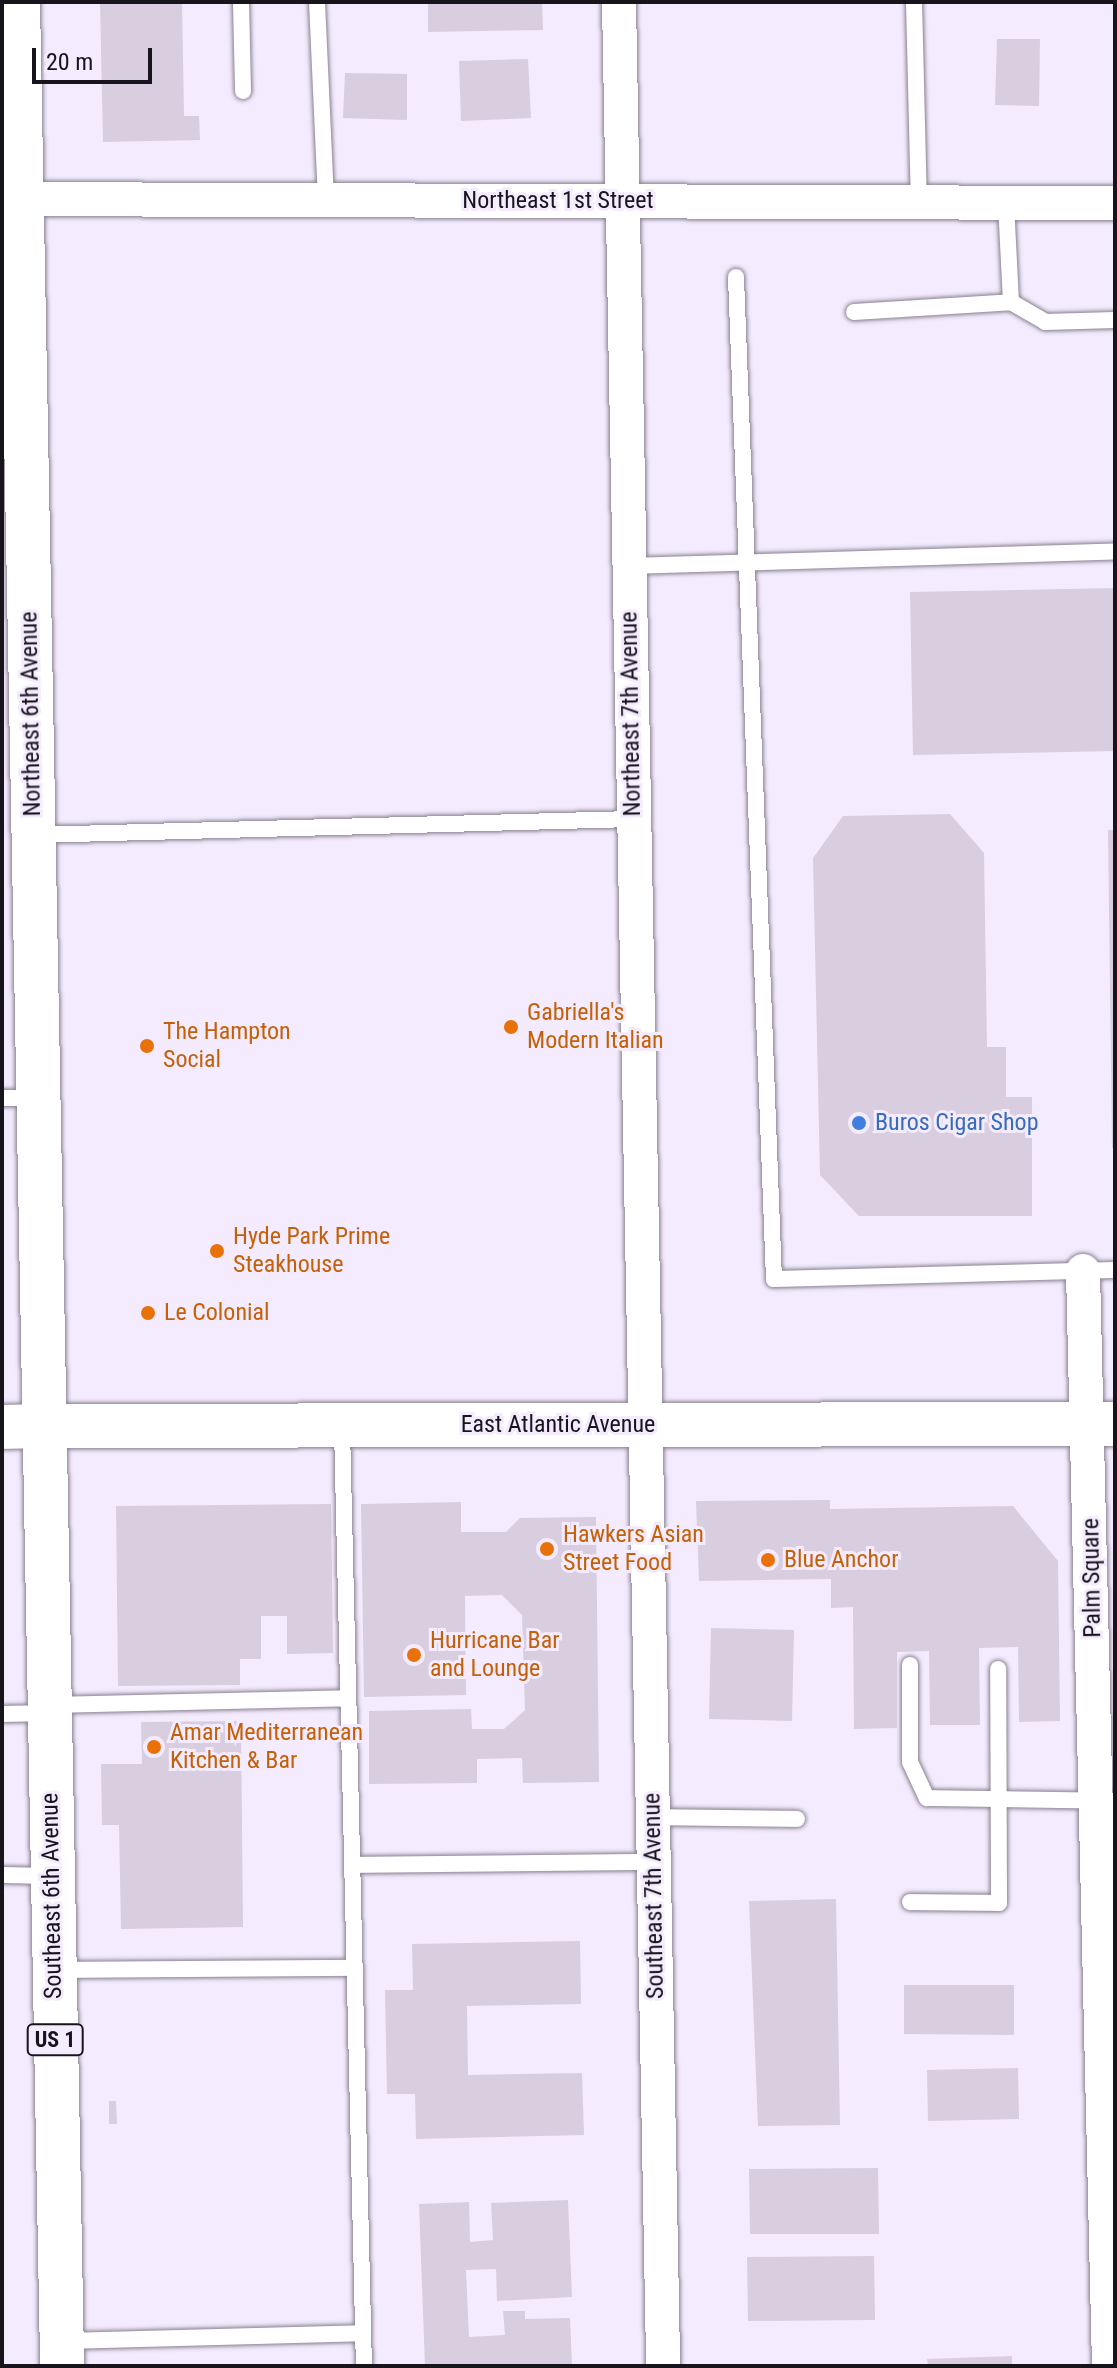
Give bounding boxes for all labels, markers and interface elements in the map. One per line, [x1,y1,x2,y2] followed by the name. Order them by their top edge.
[36,32,156,82] scale bar
[46,48,93,76] text: 20 m
[462,187,654,215] street label: Northeast 1st Street
[15,611,47,817] street label: Northeast 6th Avenue
[615,611,647,817] street label: Northeast 7th Avenue
[527,999,664,1055] place label: Gabriella's Modern Italian
[163,1018,291,1074] place label: The Hampton Social
[502,1018,520,1036] marker: Gabriella's Modern Italian
[138,1037,156,1055] marker: The Hampton Social
[875,1109,1038,1137] place label: Buros Cigar Shop
[850,1114,868,1132] marker: Buros Cigar Shop
[233,1223,390,1279] place label: Hyde Park Prime Steakhouse
[208,1242,226,1260] marker: Hyde Park Prime Steakhouse
[164,1299,270,1327] place label: Le Colonial
[139,1304,157,1322] marker: Le Colonial
[461,1411,655,1439] street label: East Atlantic Avenue
[1077,1518,1107,1638] street label: Palm Square
[563,1521,704,1577] place label: Hawkers Asian Street Food
[538,1540,556,1558] marker: Hawkers Asian Street Food
[784,1546,898,1574] place label: Blue Anchor
[759,1551,777,1569] marker: Blue Anchor
[430,1627,559,1683] place label: Hurricane Bar and Lounge
[405,1646,423,1664] marker: Hurricane Bar and Lounge
[170,1719,363,1775] place label: Amar Mediterranean Kitchen & Bar
[145,1738,163,1756] marker: Amar Mediterranean Kitchen & Bar
[36,1793,68,1999] street label: Southeast 6th Avenue
[638,1793,670,1999] street label: Southeast 7th Avenue
[25,2022,85,2058] road number: US 1

